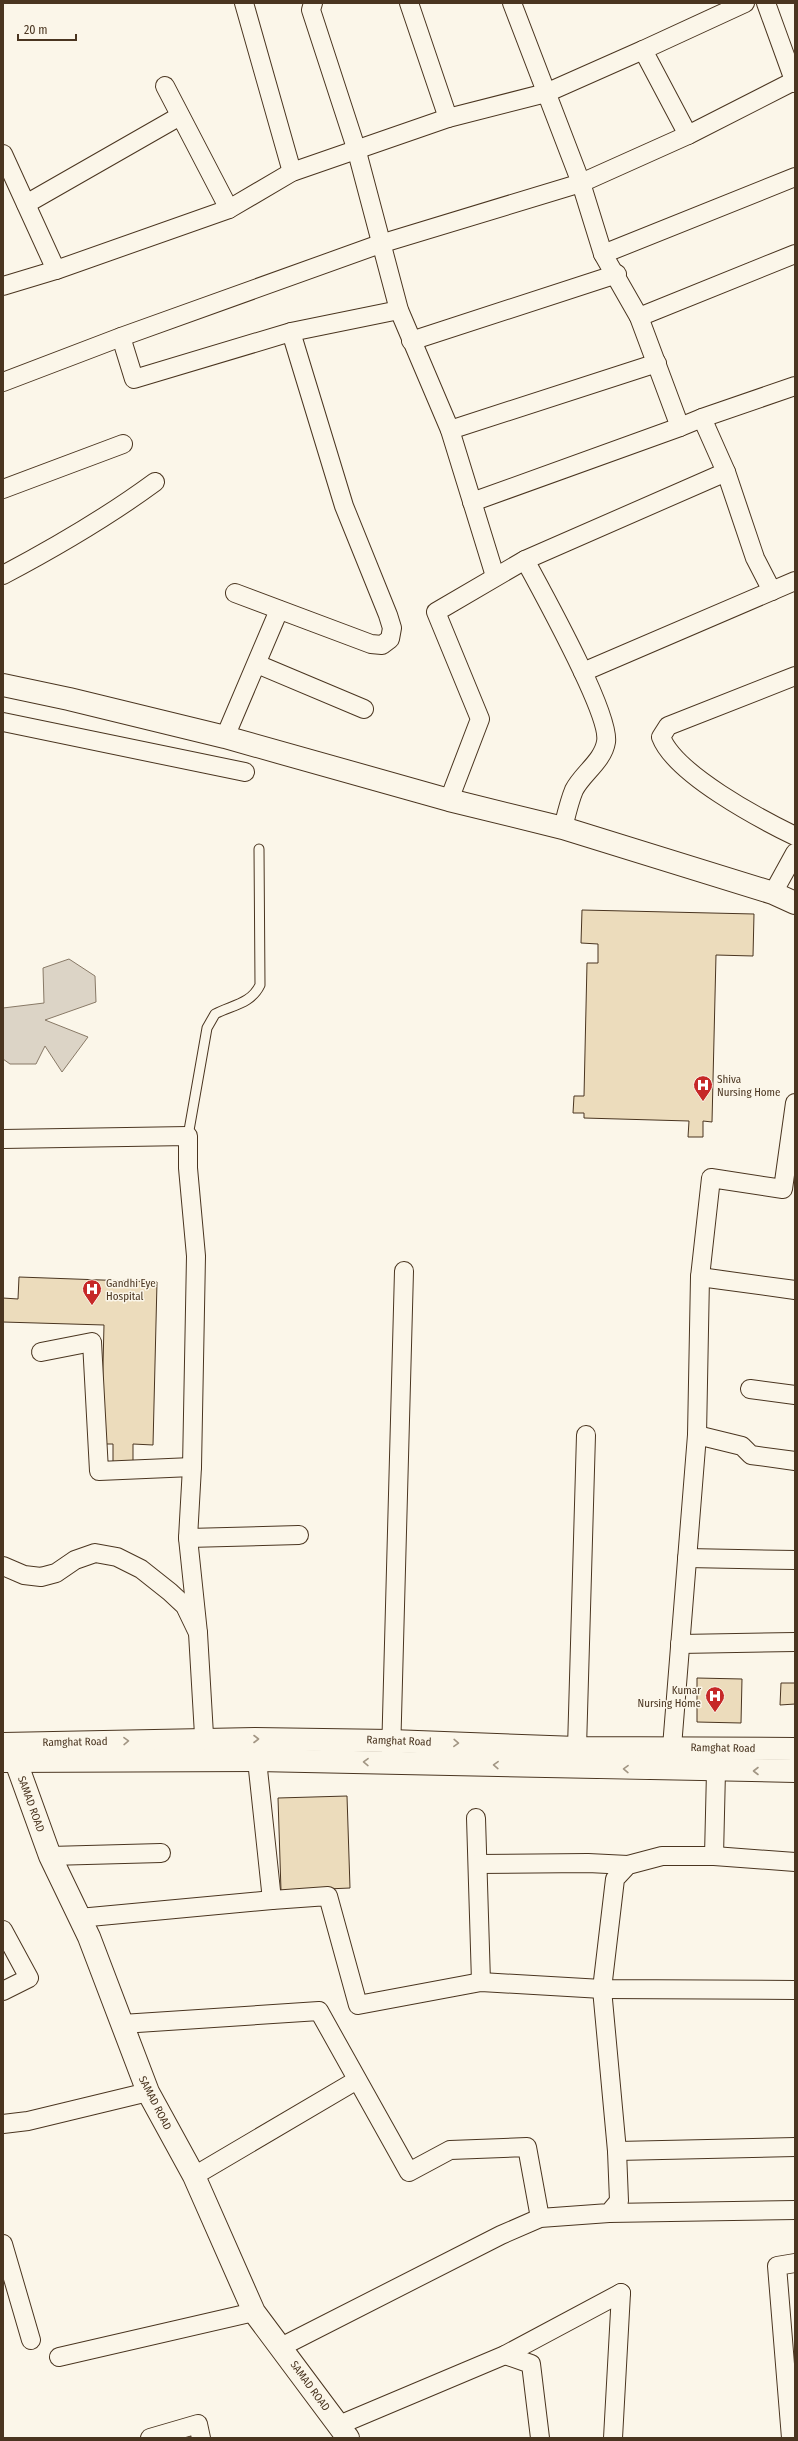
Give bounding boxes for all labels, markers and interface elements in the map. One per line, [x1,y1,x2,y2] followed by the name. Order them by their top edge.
[18,16,76,42] scale bar
[24,23,48,37] text: 20 m
[717,1073,780,1099] place label: Shiva Nursing Home
[692,1074,714,1102] hospital icon: Shiva Nursing Home
[106,1277,156,1303] place label: Gandhi Eye Hospital
[81,1278,103,1306] hospital icon: Gandhi Eye Hospital
[638,1684,701,1710] place label: Kumar Nursing Home
[704,1685,726,1713] hospital icon: Kumar Nursing Home
[366,1733,432,1749] street label: Ramghat Road
[42,1735,108,1749] street label: Ramghat Road
[253,1735,259,1743] one-way arrow
[123,1737,129,1746] one-way arrow
[453,1739,459,1748] one-way arrow
[690,1741,756,1755] street label: Ramghat Road
[363,1757,369,1766] one-way arrow
[493,1761,499,1770] one-way arrow
[623,1765,629,1773] one-way arrow
[753,1767,759,1775] one-way arrow
[15,1774,47,1834] street label: SAMAD ROAD
[136,2074,174,2132] street label: SAMAD ROAD
[288,2358,332,2414] street label: SAMAD ROAD

